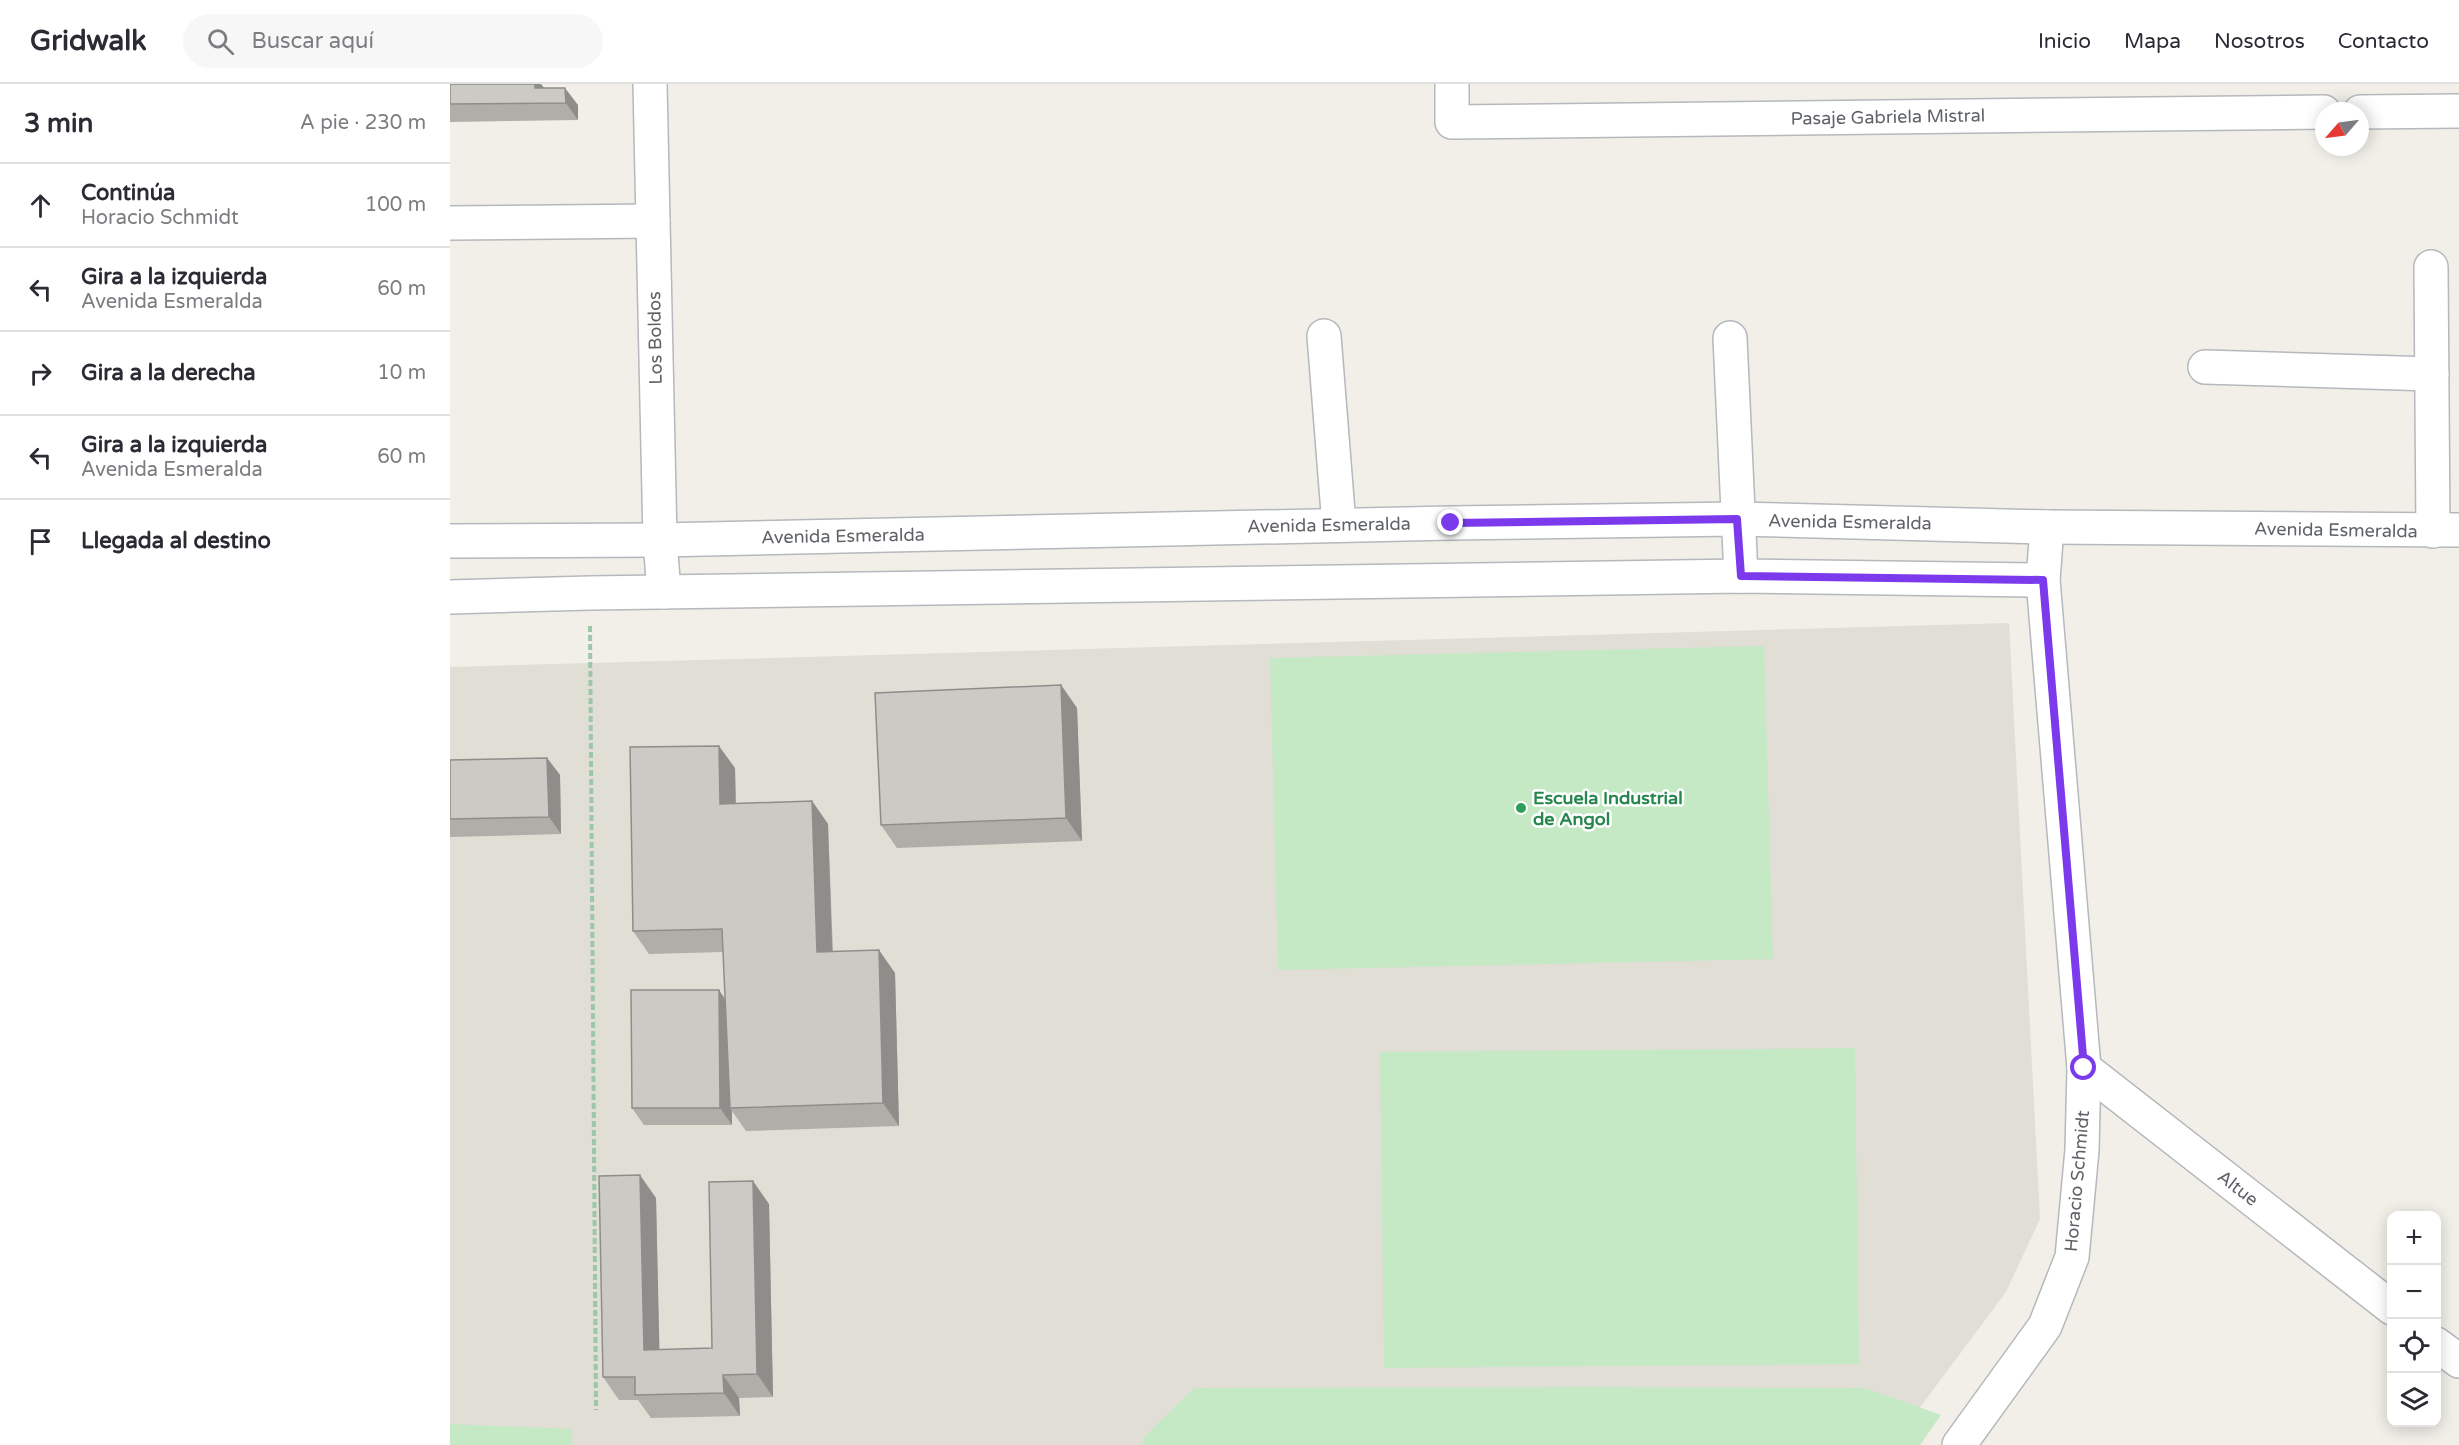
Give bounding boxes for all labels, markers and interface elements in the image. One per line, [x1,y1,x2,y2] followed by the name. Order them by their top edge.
[183,14,603,68] search box
[30,24,147,58] text: Gridwalk
[204,25,237,58] icon: search
[252,28,374,54] text: Buscar aquí
[2038,29,2091,54] text: Inicio
[2124,29,2181,54] text: Mapa
[2214,29,2305,54] text: Nosotros
[2338,29,2429,54] text: Contacto
[2315,102,2369,156] north arrow
[1791,104,1985,130] street label: Pasaje Gabriela Mistral
[24,108,93,139] text: 3 min
[300,111,426,135] text: A pie · 230 m
[81,180,175,206] text: Continúa
[24,189,57,222] icon: ahead
[365,193,426,217] text: 100 m
[81,206,239,230] text: Horacio Schmidt
[81,264,267,290] text: Gira a la izquierda
[24,273,57,306] icon: left
[377,277,426,301] text: 60 m
[81,290,263,314] text: Avenida Esmeralda
[643,291,667,385] street label: Los Boldos
[24,357,57,390] icon: right
[81,360,256,386] text: Gira a la derecha
[377,361,426,385] text: 10 m
[81,432,267,458] text: Gira a la izquierda
[24,441,57,474] icon: left
[377,445,426,469] text: 60 m
[81,458,263,482] text: Avenida Esmeralda
[1437,509,1463,535] route end
[1768,510,1932,534] street label: Avenida Esmeralda
[1247,513,1411,537] street label: Avenida Esmeralda
[2254,518,2418,542] street label: Avenida Esmeralda
[761,524,925,548] street label: Avenida Esmeralda
[24,525,57,558] icon: arrive
[81,528,271,554] text: Llegada al destino
[1533,787,1683,830] place label: Escuela Industrial de Angol
[1514,801,1528,815] marker: Escuela Industrial de Angol
[2070,1054,2096,1080] route start
[2060,1109,2094,1253] street label: Horacio Schmidt
[2213,1165,2263,1211] street label: Altue
[2387,1211,2441,1427] map controls
[2387,1211,2441,1265] button: +
[2387,1265,2441,1319] button: −
[2387,1319,2441,1373] button: locate
[2387,1373,2441,1427] button: layers

